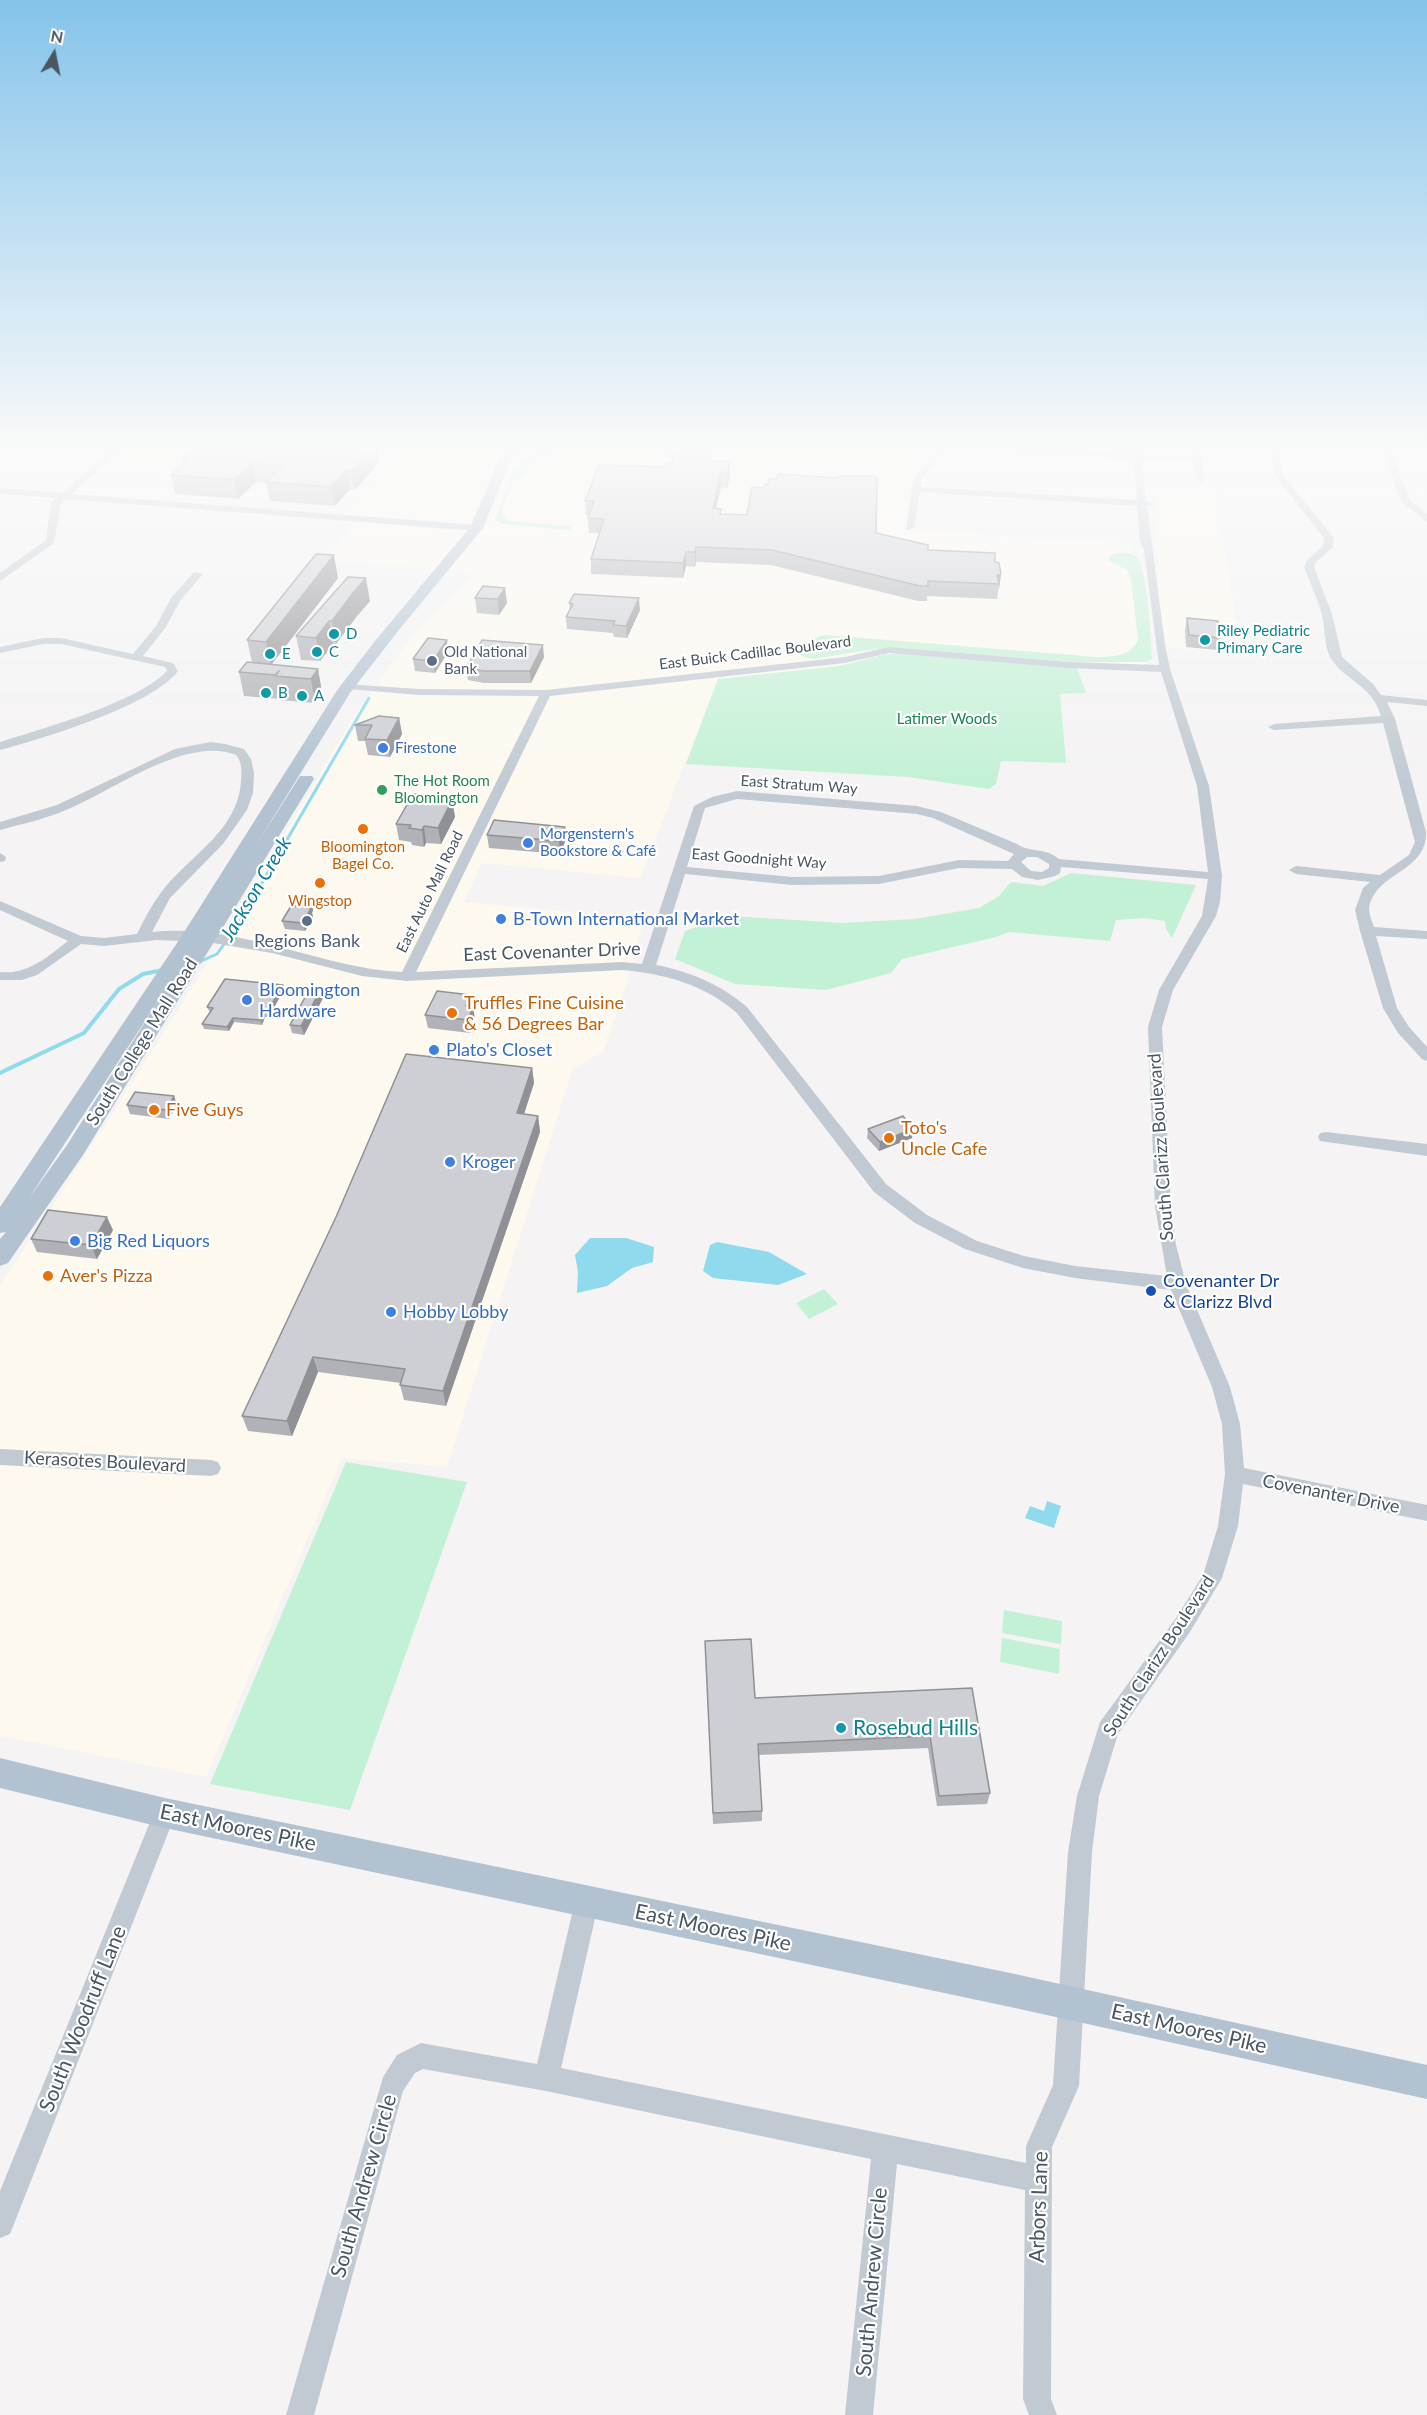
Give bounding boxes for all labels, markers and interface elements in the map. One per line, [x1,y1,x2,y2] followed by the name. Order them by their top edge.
[24,24,84,84] north arrow
[49,25,65,46] text: N
[1217,622,1310,657] place label: Riley Pediatric Primary Care
[346,625,357,643] place label: D
[327,627,341,641] marker: D
[658,632,852,674] street label: East Buick Cadillac Boulevard
[1198,633,1212,647] marker: Riley Pediatric Primary Care
[329,643,339,661] place label: C
[444,643,527,678] place label: Old National Bank
[282,645,291,663] place label: E
[310,645,324,659] marker: C
[263,647,277,661] marker: E
[425,654,439,668] marker: Old National Bank
[278,684,288,702] place label: B
[259,686,273,700] marker: B
[314,687,324,705] place label: A
[295,689,309,703] marker: A
[897,710,997,728] park label: Latimer Woods
[395,739,457,757] place label: Firestone
[376,741,390,755] marker: Firestone
[394,772,490,807] place label: The Hot Room Bloomington
[740,772,858,798] street label: East Stratum Way
[375,783,389,797] marker: The Hot Room Bloomington
[356,822,370,836] marker: Bloomington Bagel Co.
[540,825,656,860] place label: Morgenstern's Bookstore & Café
[393,828,467,956] street label: East Auto Mall Road
[215,832,297,946] water label: Jackson Creek
[521,836,535,850] marker: Morgenstern's Bookstore & Café
[321,838,405,873] place label: Bloomington Bagel Co.
[691,845,827,873] street label: East Goodnight Way
[313,876,327,890] marker: Wingstop
[288,892,352,910] place label: Wingstop
[513,908,739,930] place label: B-Town International Market
[494,912,508,926] marker: B-Town International Market
[300,914,314,928] marker: Regions Bank
[254,930,360,952] place label: Regions Bank
[463,938,641,966] street label: East Covenanter Drive
[82,955,202,1129] street label: South College Mall Road
[259,979,360,1022] place label: Bloomington Hardware
[464,992,624,1034] place label: Truffles Fine Cuisine & 56 Degrees Bar
[240,993,254,1007] marker: Bloomington Hardware
[445,1006,459,1020] marker: Truffles Fine Cuisine & 56 Degrees Bar
[446,1039,552,1061] place label: Plato's Closet
[427,1043,441,1057] marker: Plato's Closet
[1144,1053,1178,1241] street label: South Clarizz Boulevard
[166,1099,244,1121] place label: Five Guys
[147,1103,161,1117] marker: Five Guys
[901,1117,987,1160] place label: Toto's Uncle Cafe
[882,1131,896,1145] marker: Toto's Uncle Cafe
[462,1151,516,1173] place label: Kroger
[443,1155,457,1169] marker: Kroger
[87,1230,210,1252] place label: Big Red Liquors
[68,1234,82,1248] marker: Big Red Liquors
[60,1265,153,1287] place label: Aver's Pizza
[41,1269,55,1283] marker: Aver's Pizza
[1163,1270,1279,1312] place label: Covenanter Dr & Clarizz Blvd
[1144,1284,1158,1298] marker: Covenanter Dr & Clarizz Blvd
[403,1301,508,1323] place label: Hobby Lobby
[384,1305,398,1319] marker: Hobby Lobby
[24,1447,186,1477] street label: Kerasotes Boulevard
[1261,1470,1401,1518] street label: Covenanter Drive
[1099,1571,1219,1741] street label: South Clarizz Boulevard
[853,1715,978,1741] place label: Rosebud Hills
[834,1721,848,1735] marker: Rosebud Hills
[158,1799,318,1857] street label: East Moores Pike
[633,1899,793,1957] street label: East Moores Pike
[34,1922,132,2116] street label: South Woodruff Lane
[1109,1999,1269,2059] street label: East Moores Pike
[326,2091,402,2281] street label: South Andrew Circle
[1024,2151,1054,2263] street label: Arbors Lane
[851,2186,893,2378] street label: South Andrew Circle

